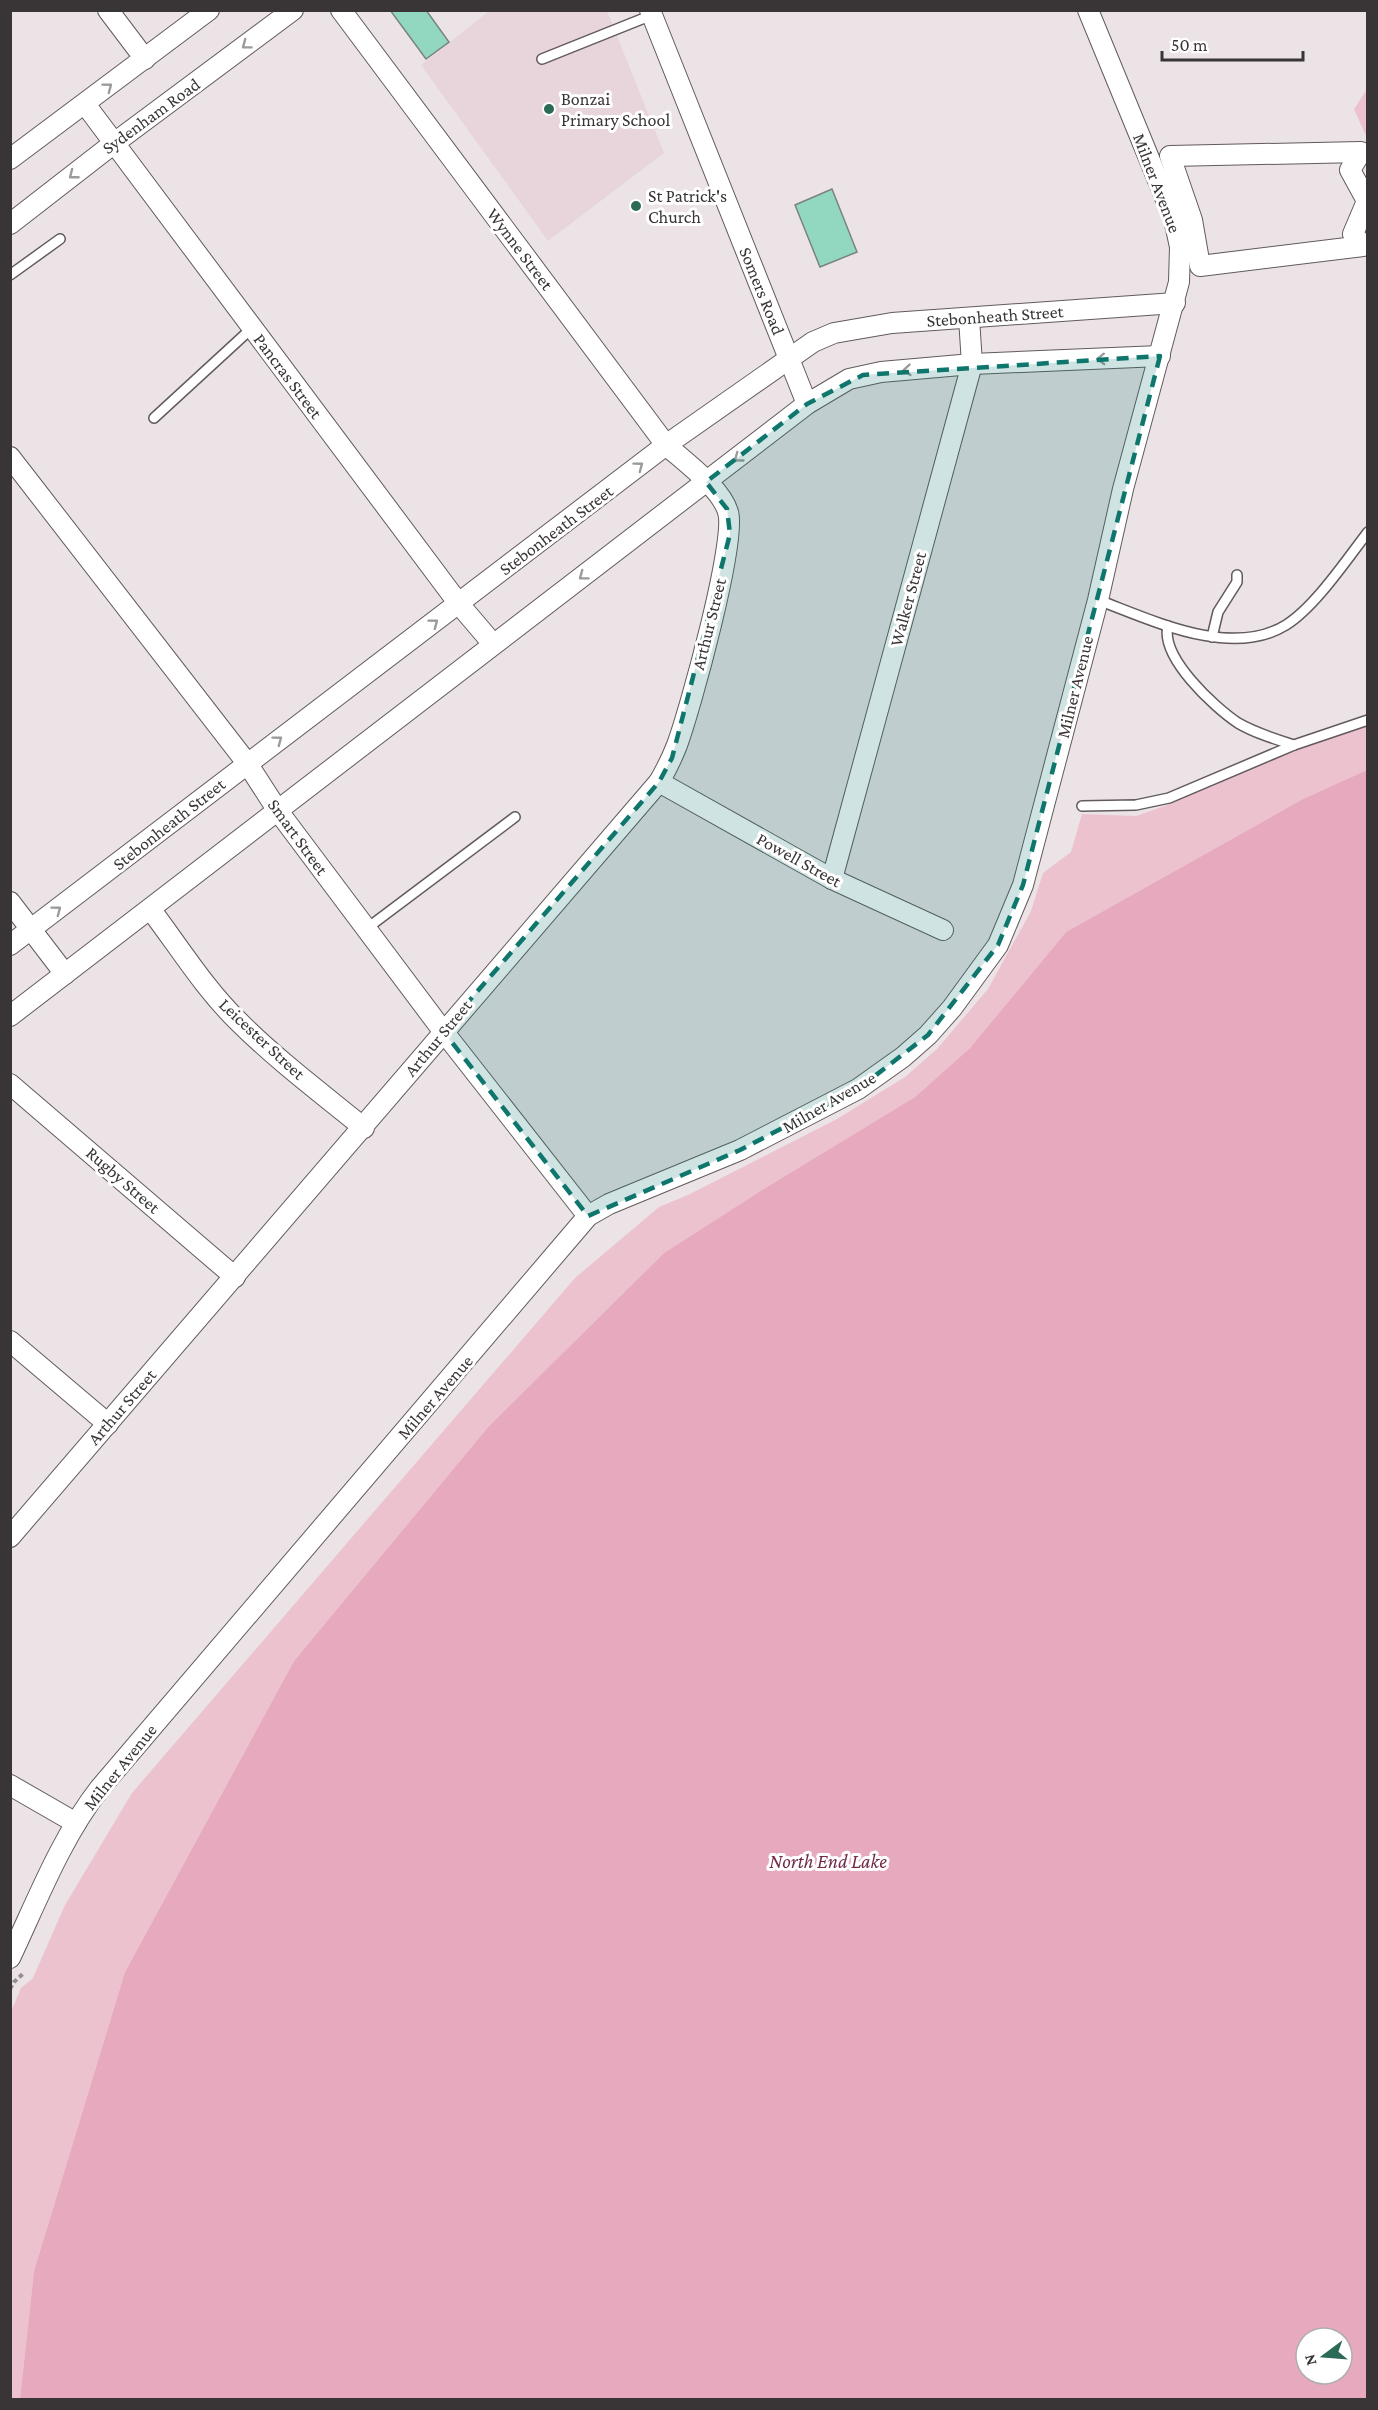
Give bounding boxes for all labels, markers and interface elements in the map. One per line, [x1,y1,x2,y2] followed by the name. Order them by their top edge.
[1162,24,1303,62] scale bar
[1171,35,1208,55] text: 50 m
[242,38,253,49] one-way arrow
[98,74,204,158] street label: Sydenham Road
[102,83,113,94] one-way arrow
[561,89,670,130] place label: Bonzai Primary School
[542,102,556,116] marker: Bonzai Primary School
[1129,131,1185,236] street label: Milner Avenue
[69,167,80,178] one-way arrow
[648,186,727,227] place label: St Patrick's Church
[629,199,643,213] marker: St Patrick's Church
[483,204,558,295] street label: Wynne Street
[735,244,789,338] street label: Somers Road
[926,301,1065,331] street label: Stebonheath Street
[250,330,327,423] street label: Pancras Street
[1097,352,1106,365] one-way arrow
[902,363,911,376] one-way arrow
[734,451,745,462] one-way arrow
[633,462,644,473] one-way arrow
[495,480,618,579] street label: Stebonheath Street
[886,549,930,648] street label: Walker Street
[579,568,590,579] one-way arrow
[688,575,730,672] street label: Arthur Street
[428,619,439,630] one-way arrow
[1053,634,1097,740] street label: Milner Avenue
[272,736,283,747] one-way arrow
[109,773,230,874] street label: Stebonheath Street
[264,795,333,880] street label: Smart Street
[753,829,846,892] street label: Powell Street
[50,906,61,917] one-way arrow
[215,994,310,1084] street label: Leicester Street
[400,995,476,1080] street label: Arthur Street
[779,1067,879,1137] street label: Milner Avenue
[82,1143,165,1218] street label: Rugby Street
[393,1351,477,1443] street label: Milner Avenue
[84,1364,161,1449] street label: Arthur Street
[79,1720,161,1814] street label: Milner Avenue
[769,1850,887,1872] water label: North End Lake
[1294,2326,1354,2386] north arrow
[1300,2352,1320,2368] text: N

